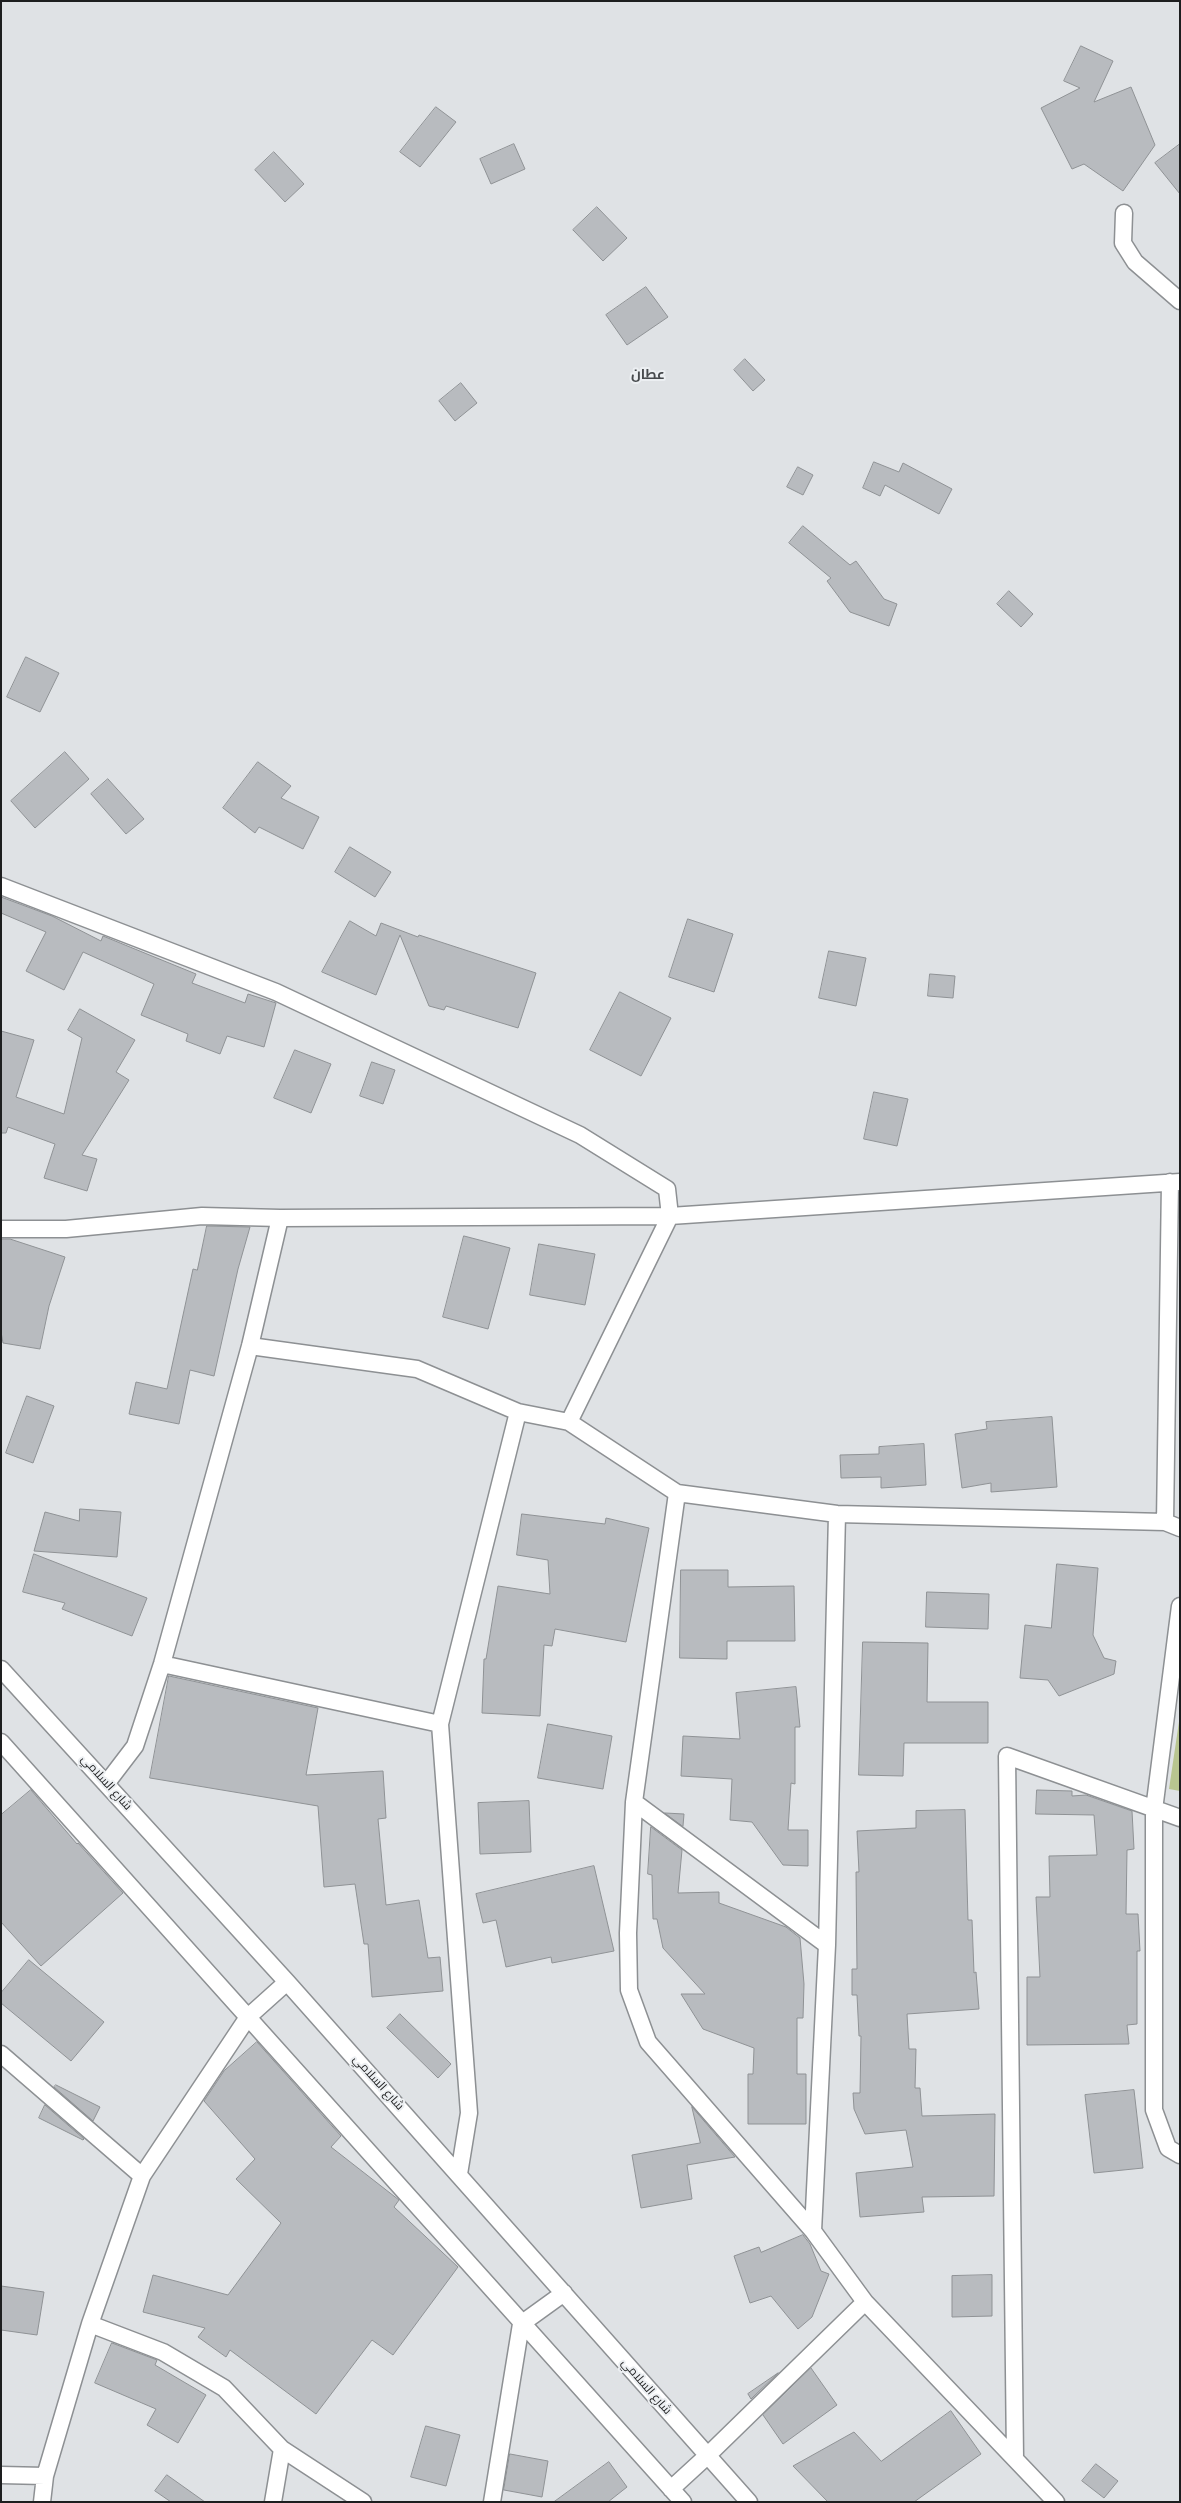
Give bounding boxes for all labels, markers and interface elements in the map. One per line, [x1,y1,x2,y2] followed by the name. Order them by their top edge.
[631,367,665,383] district label: عطان
[77,1752,135,1814] street label: شارع السلامي
[349,2052,407,2114] street label: شارع السلامي
[618,2356,674,2418] street label: شارع السلامي

